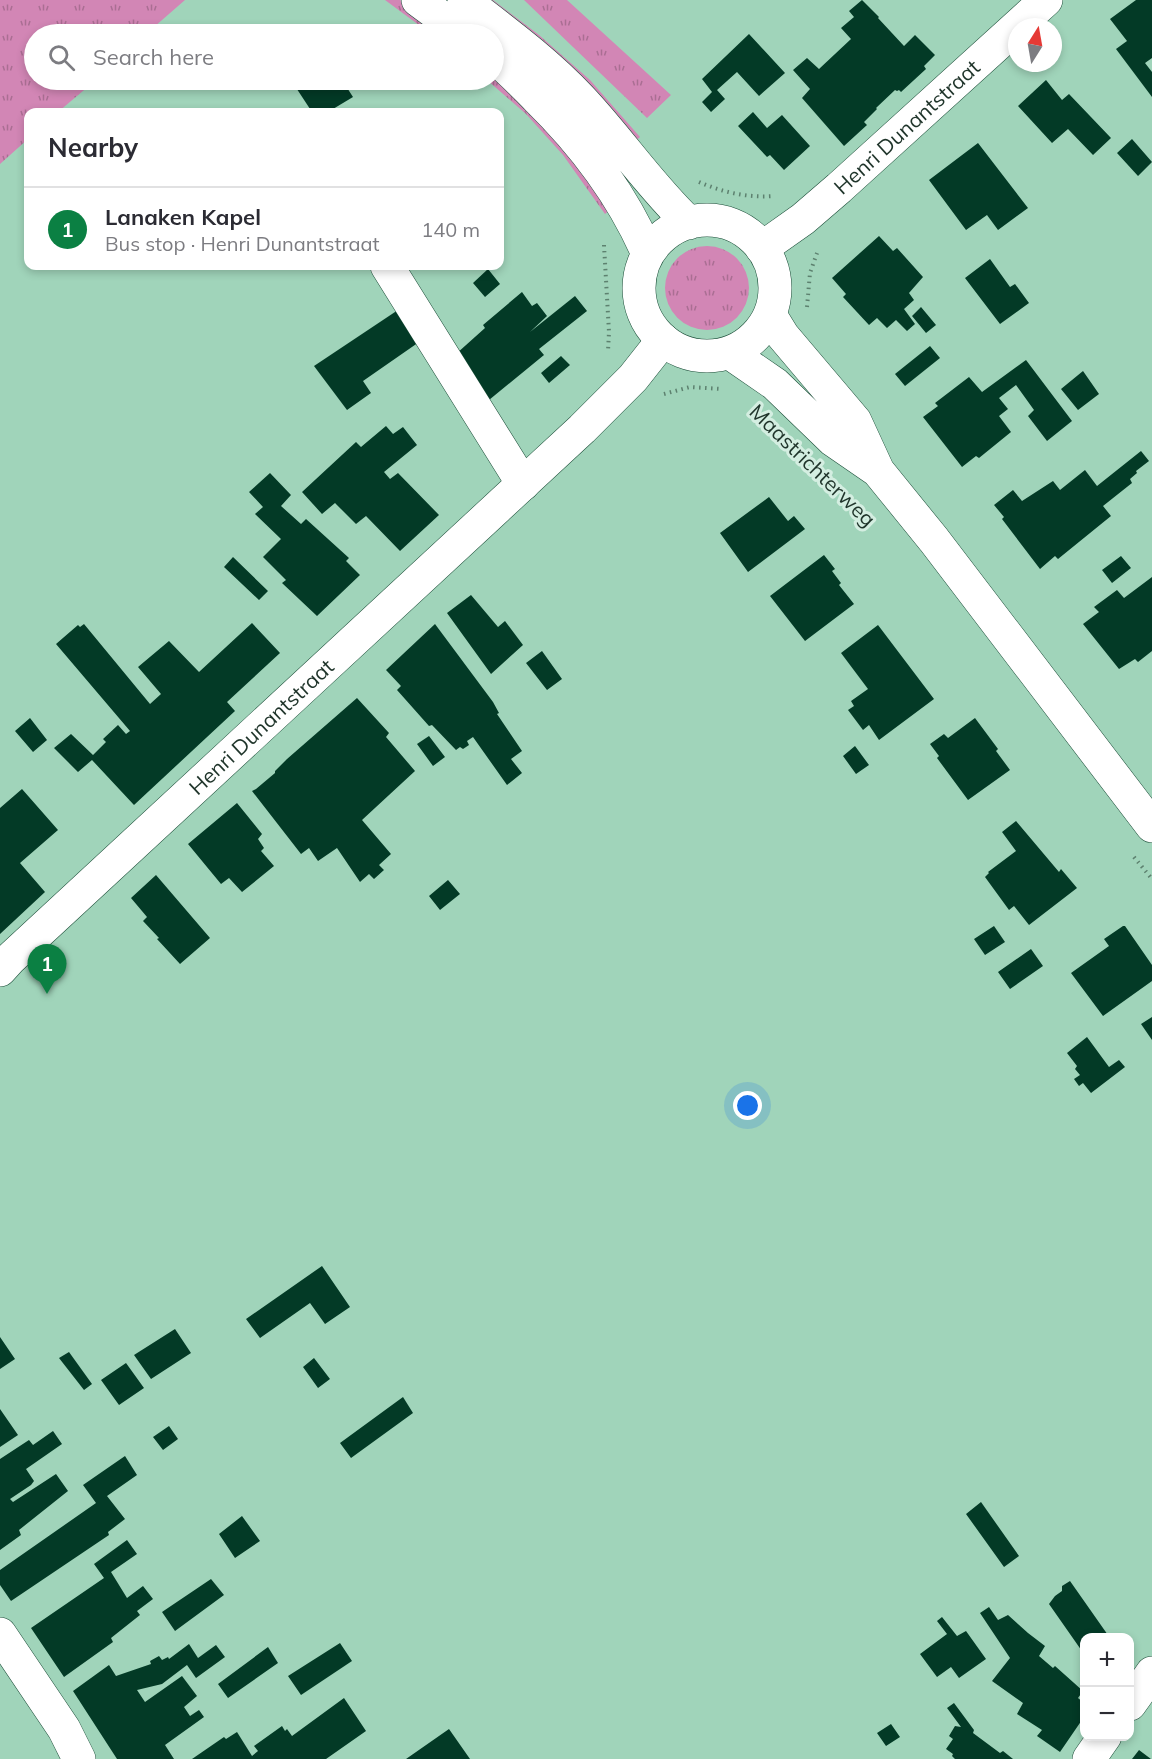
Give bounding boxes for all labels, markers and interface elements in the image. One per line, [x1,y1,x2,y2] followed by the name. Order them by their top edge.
[1008,18,1062,72] north arrow
[24,24,504,90] search box
[45,41,78,74] icon: search
[93,43,214,71] text: Search here
[828,54,985,200] street label: Henri Dunantstraat
[48,131,138,164] text: Nearby
[105,203,261,231] text: Lanaken Kapel
[62,217,74,242] text: 1
[421,217,480,242] text: 140 m
[105,231,380,256] text: Bus stop · Henri Dunantstraat
[745,398,881,532] street label: Maastrichterweg
[183,653,339,800] street label: Henri Dunantstraat
[28,944,66,994] pin: 1
[733,1091,762,1120] your location
[1080,1633,1134,1741] map controls
[1080,1633,1134,1687] button: +
[1080,1687,1134,1741] button: −

